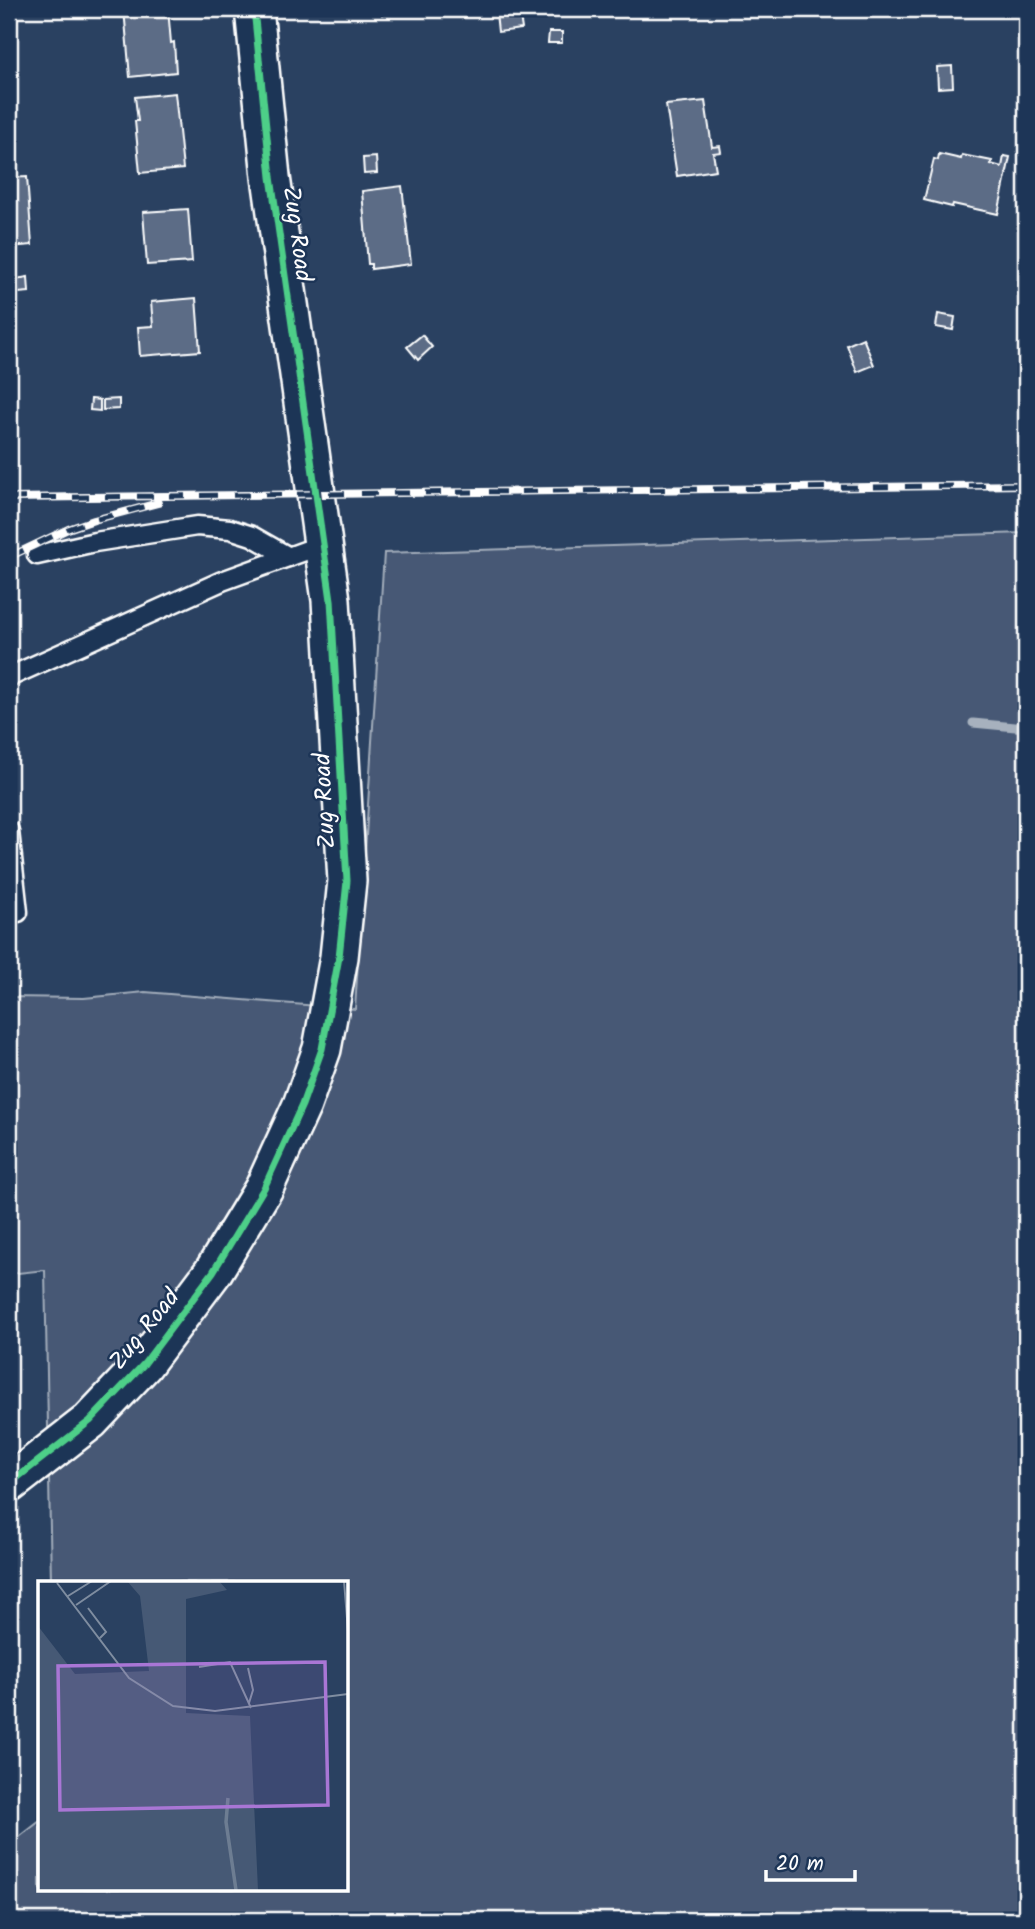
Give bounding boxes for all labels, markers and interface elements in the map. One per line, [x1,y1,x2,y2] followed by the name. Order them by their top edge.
[271,184,323,285] street label: Zug Road
[303,751,347,850] street label: Zug Road
[100,1280,191,1379] street label: Zug Road
[38,1581,348,1890] inset map
[766,1838,855,1882] scale bar
[776,1848,824,1881] text: 20 m

